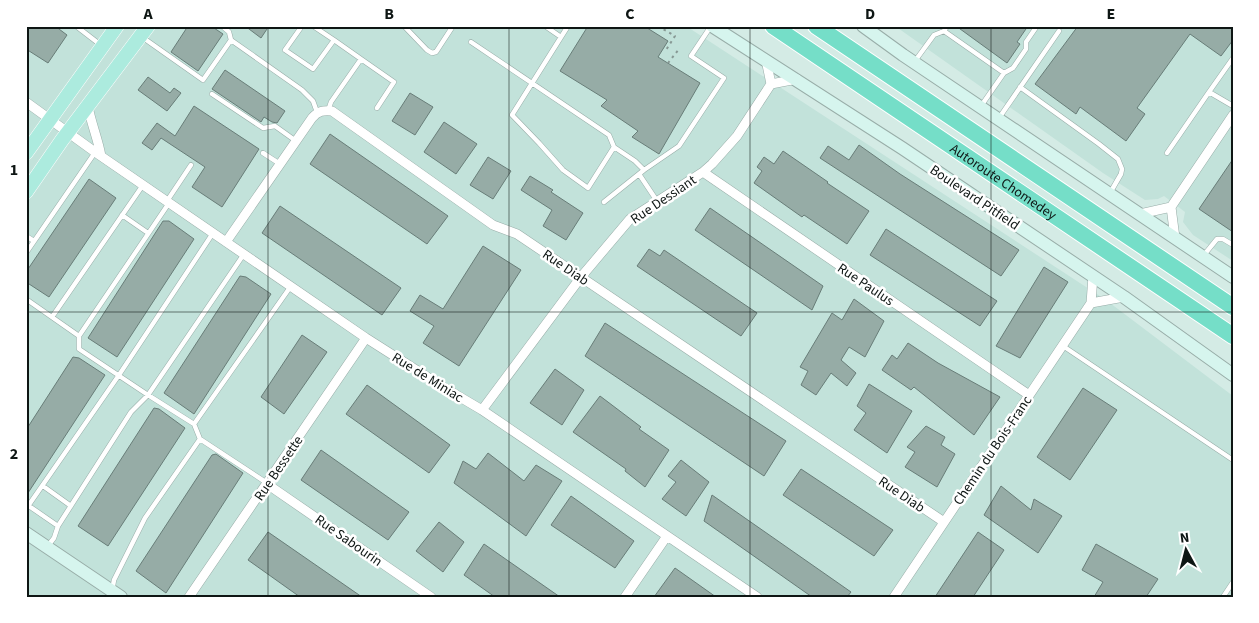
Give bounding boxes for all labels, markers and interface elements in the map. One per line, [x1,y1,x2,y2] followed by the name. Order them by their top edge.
[142,3,153,25] text: A
[384,3,394,25] text: B
[625,3,635,25] text: C
[865,3,875,25] text: D
[1107,3,1115,25] text: E
[946,139,1061,226] street label: Autoroute Chomedey
[10,159,18,181] text: 1
[926,160,1023,235] street label: Boulevard Pitfield
[627,170,701,229] street label: Rue Dessiant
[538,245,593,291] street label: Rue Diab
[833,259,898,311] street label: Rue Paulus
[388,348,468,408] street label: Rue de Miniac
[949,391,1037,509] street label: Chemin du Bois-Franc
[250,432,308,505] street label: Rue Bessette
[10,443,18,465] text: 2
[874,472,929,518] street label: Rue Diab
[310,510,386,572] street label: Rue Sabourin
[1162,526,1212,576] north arrow
[1179,528,1190,549] text: N

